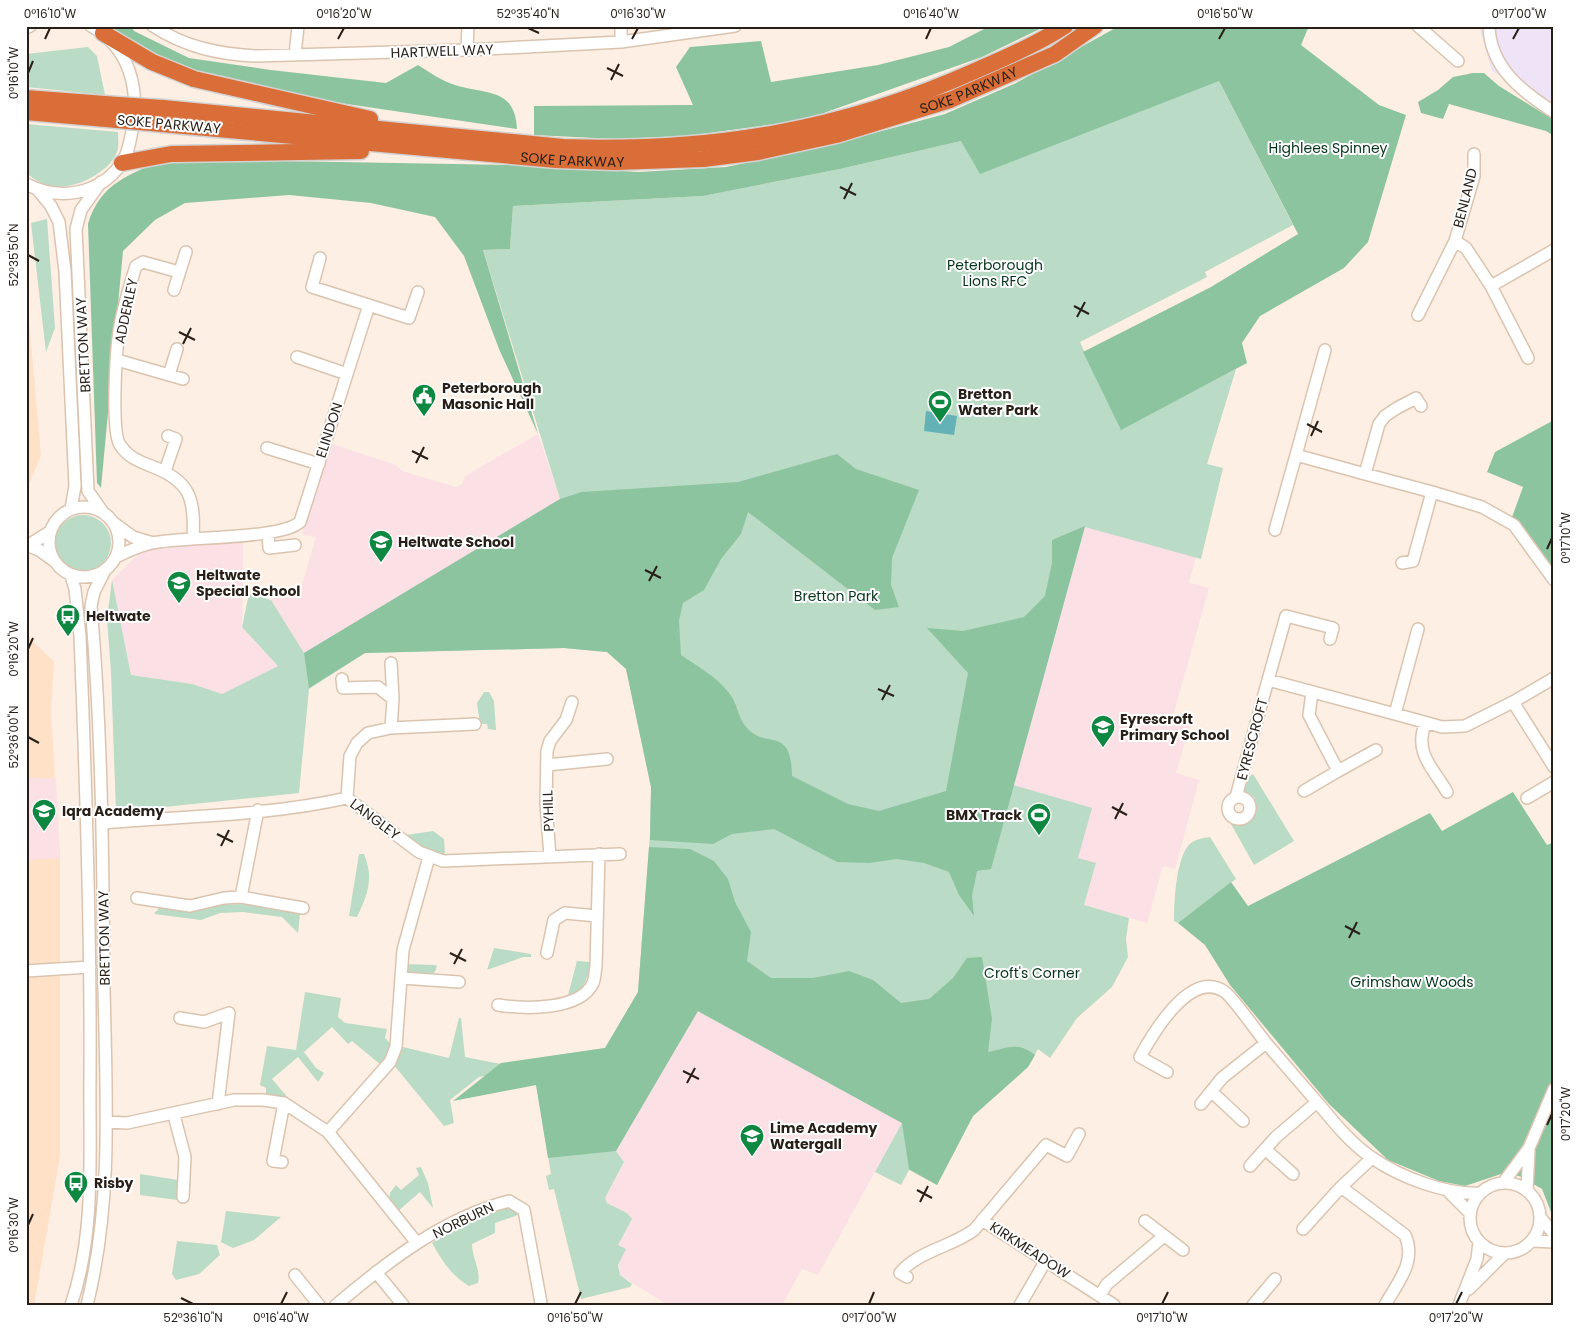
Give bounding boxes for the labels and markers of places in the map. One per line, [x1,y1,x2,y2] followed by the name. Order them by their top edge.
[442,378,541,414] place label: Peterborough Masonic Hall
[411,383,437,417] public building icon: Peterborough Masonic Hall
[958,384,1039,420] place label: Bretton Water Park
[927,389,953,423] sports icon: Bretton Water Park
[368,529,394,563] school or university icon: Heltwate School
[398,532,514,552] place label: Heltwate School
[196,565,300,601] place label: Heltwate Special School
[166,570,192,604] school or university icon: Heltwate Special School
[55,603,81,637] bus stop icon: Heltwate
[86,606,151,626] place label: Heltwate
[1120,709,1229,745] place label: Eyrescroft Primary School
[1090,714,1116,748] school or university icon: Eyrescroft Primary School
[31,798,57,832] school or university icon: Iqra Academy
[62,801,164,821] place label: Iqra Academy
[1026,802,1052,836] sports icon: BMX Track
[946,805,1022,825] place label: BMX Track
[770,1118,877,1154] place label: Lime Academy Watergall
[739,1123,765,1157] school or university icon: Lime Academy Watergall
[63,1170,89,1204] bus stop icon: Risby
[94,1173,134,1193] place label: Risby

